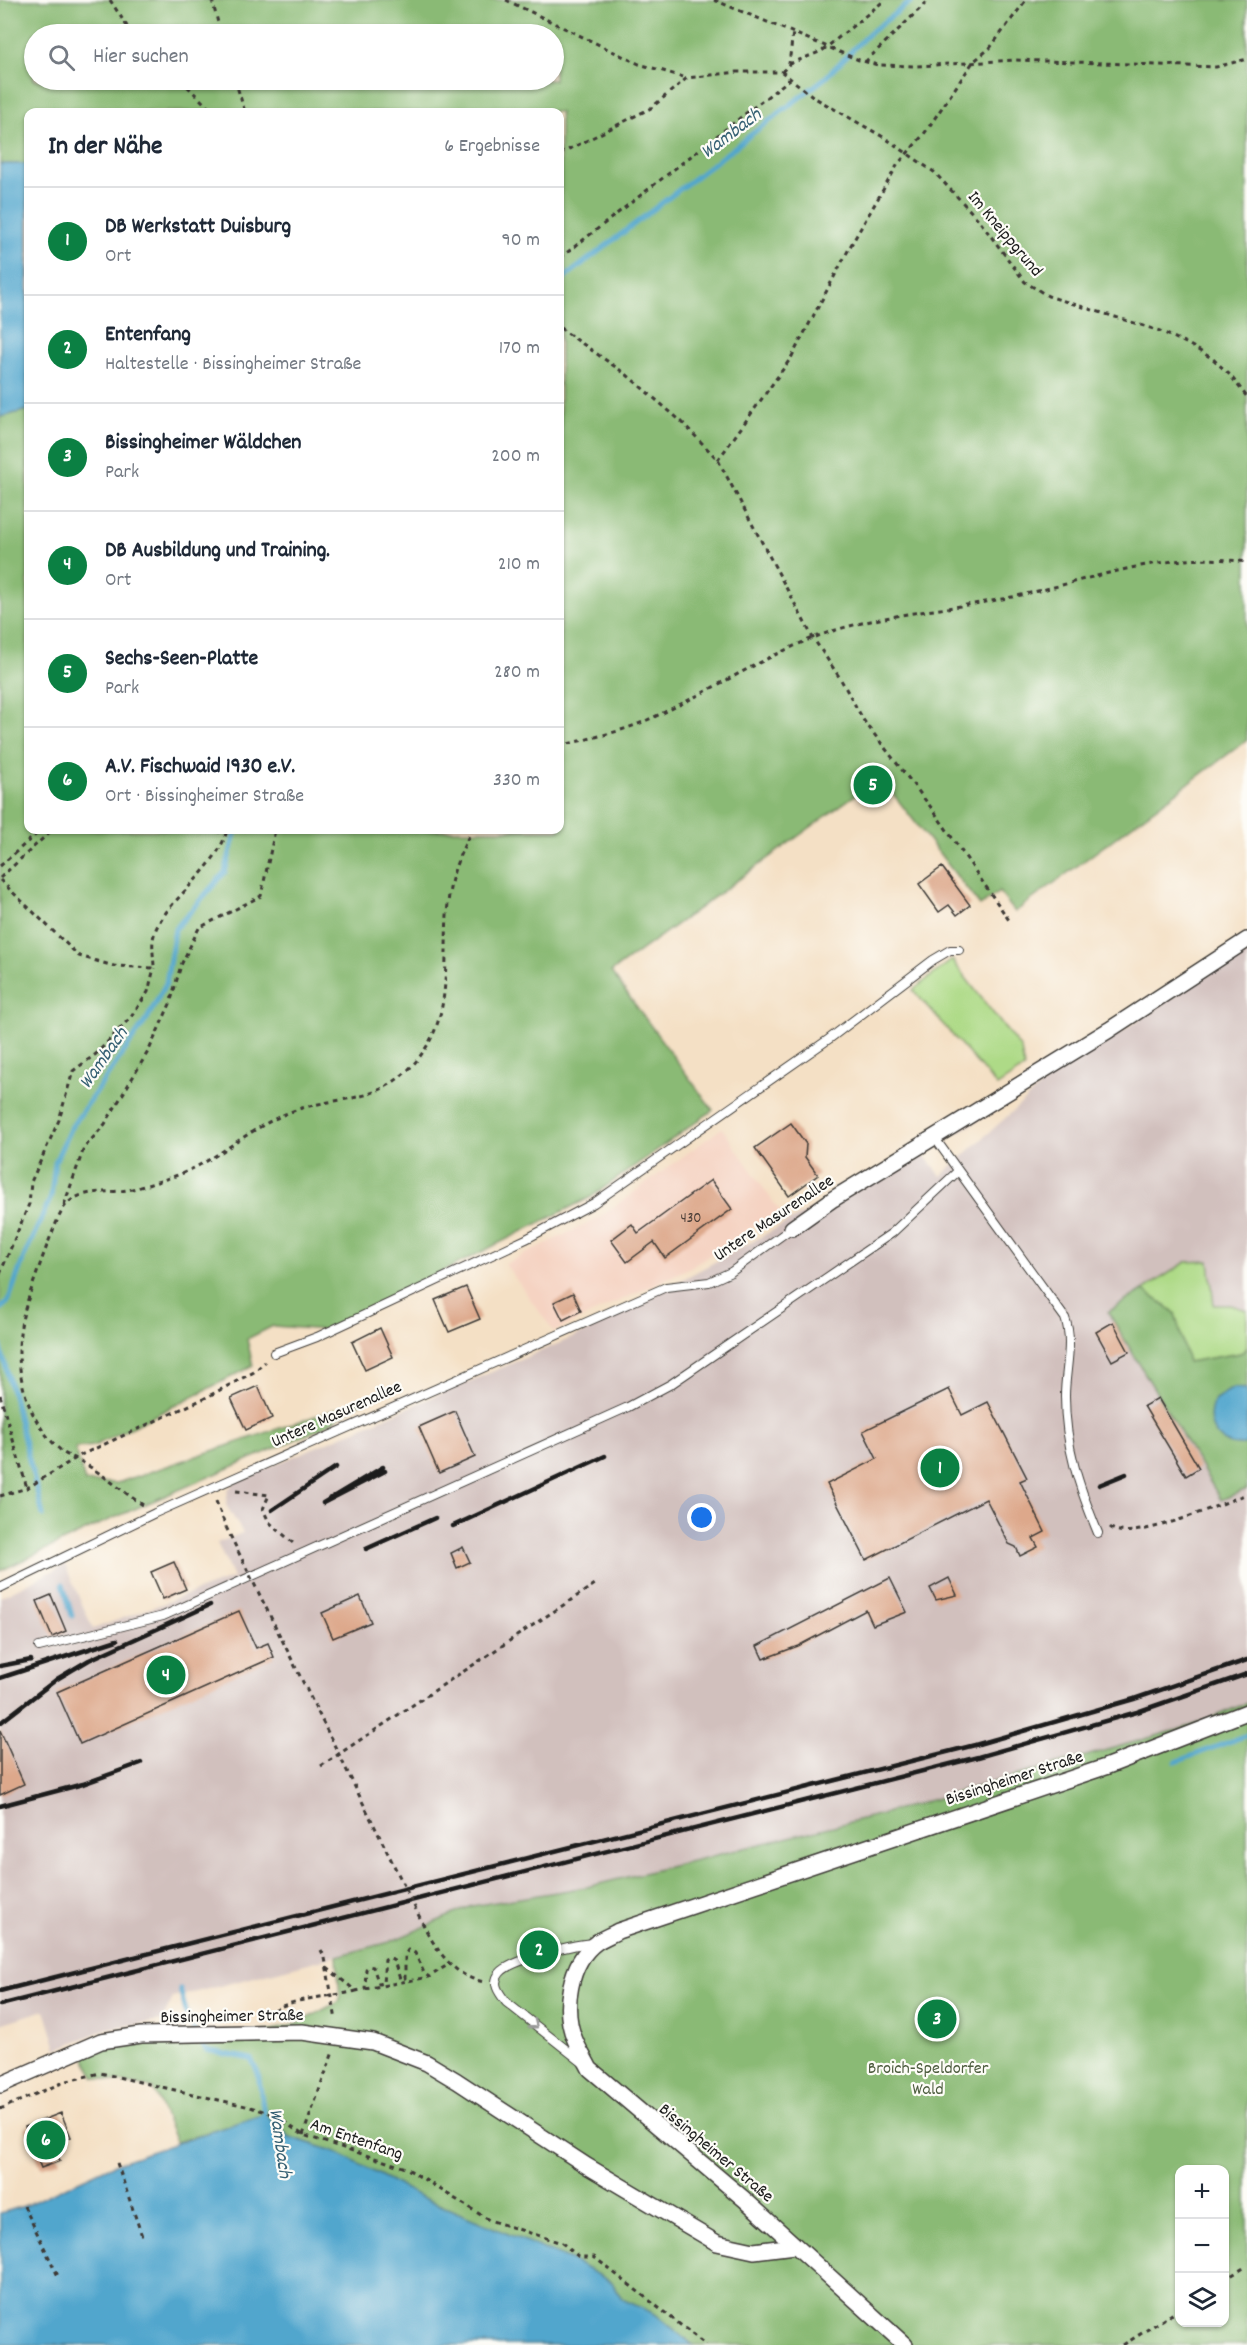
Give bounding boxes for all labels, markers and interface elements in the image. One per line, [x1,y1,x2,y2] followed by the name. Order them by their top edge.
[24,24,564,90] search box
[45,41,78,74] icon: search
[93,42,189,73] text: Hier suchen
[695,102,769,167] water label: Wambach
[48,129,162,166] text: In der Nähe
[444,133,540,161] text: 6 Ergebnisse
[961,186,1048,283] street label: Im Kneippgrund
[105,212,291,243] text: DB Werkstatt Duisburg
[65,227,70,255] text: 1
[502,227,540,255] text: 90 m
[105,243,131,271] text: Ort
[105,320,191,351] text: Entenfang
[63,335,72,363] text: 2
[499,335,540,363] text: 170 m
[105,351,361,379] text: Haltestelle · Bissingheimer Straße
[105,428,302,459] text: Bissingheimer Wäldchen
[63,443,72,471] text: 3
[491,443,540,471] text: 200 m
[105,459,139,487] text: Park
[105,536,330,567] text: DB Ausbildung und Training.
[63,551,72,579] text: 4
[498,551,540,579] text: 210 m
[105,567,131,595] text: Ort
[105,644,258,675] text: Sechs-Seen-Platte
[63,659,72,687] text: 5
[494,659,540,687] text: 280 m
[105,675,139,703] text: Park
[105,752,295,783] text: A.V. Fischwaid 1930 e.V.
[854,762,892,808] pin: 5
[63,767,72,795] text: 6
[493,767,540,795] text: 330 m
[105,783,304,811] text: Ort · Bissingheimer Straße
[73,1021,136,1095] water label: Wambach
[709,1169,840,1269] street label: Untere Masurenallee
[680,1208,702,1230] house number: 430
[268,1375,406,1455] street label: Untere Masurenallee
[920,1446,960,1490] pin: 1
[687,1503,716,1532] your location
[146,1652,186,1698] pin: 4
[943,1745,1087,1813] street label: Bissingheimer Straße
[520,1928,558,1972] pin: 2
[918,1996,956,2042] pin: 3
[160,2004,304,2031] street label: Bissingheimer Straße
[528,2017,539,2028] one-way arrow
[868,2057,989,2103] park label: Broich-Speldorfer Wald
[653,2098,778,2210] street label: Bissingheimer Straße
[260,2107,298,2181] water label: Wambach
[306,2113,406,2168] street label: Am Entenfang
[26,2118,66,2162] pin: 6
[1175,2165,1229,2327] map controls
[1175,2165,1229,2219] button: +
[1175,2219,1229,2273] button: −
[1175,2273,1229,2327] button: layers

